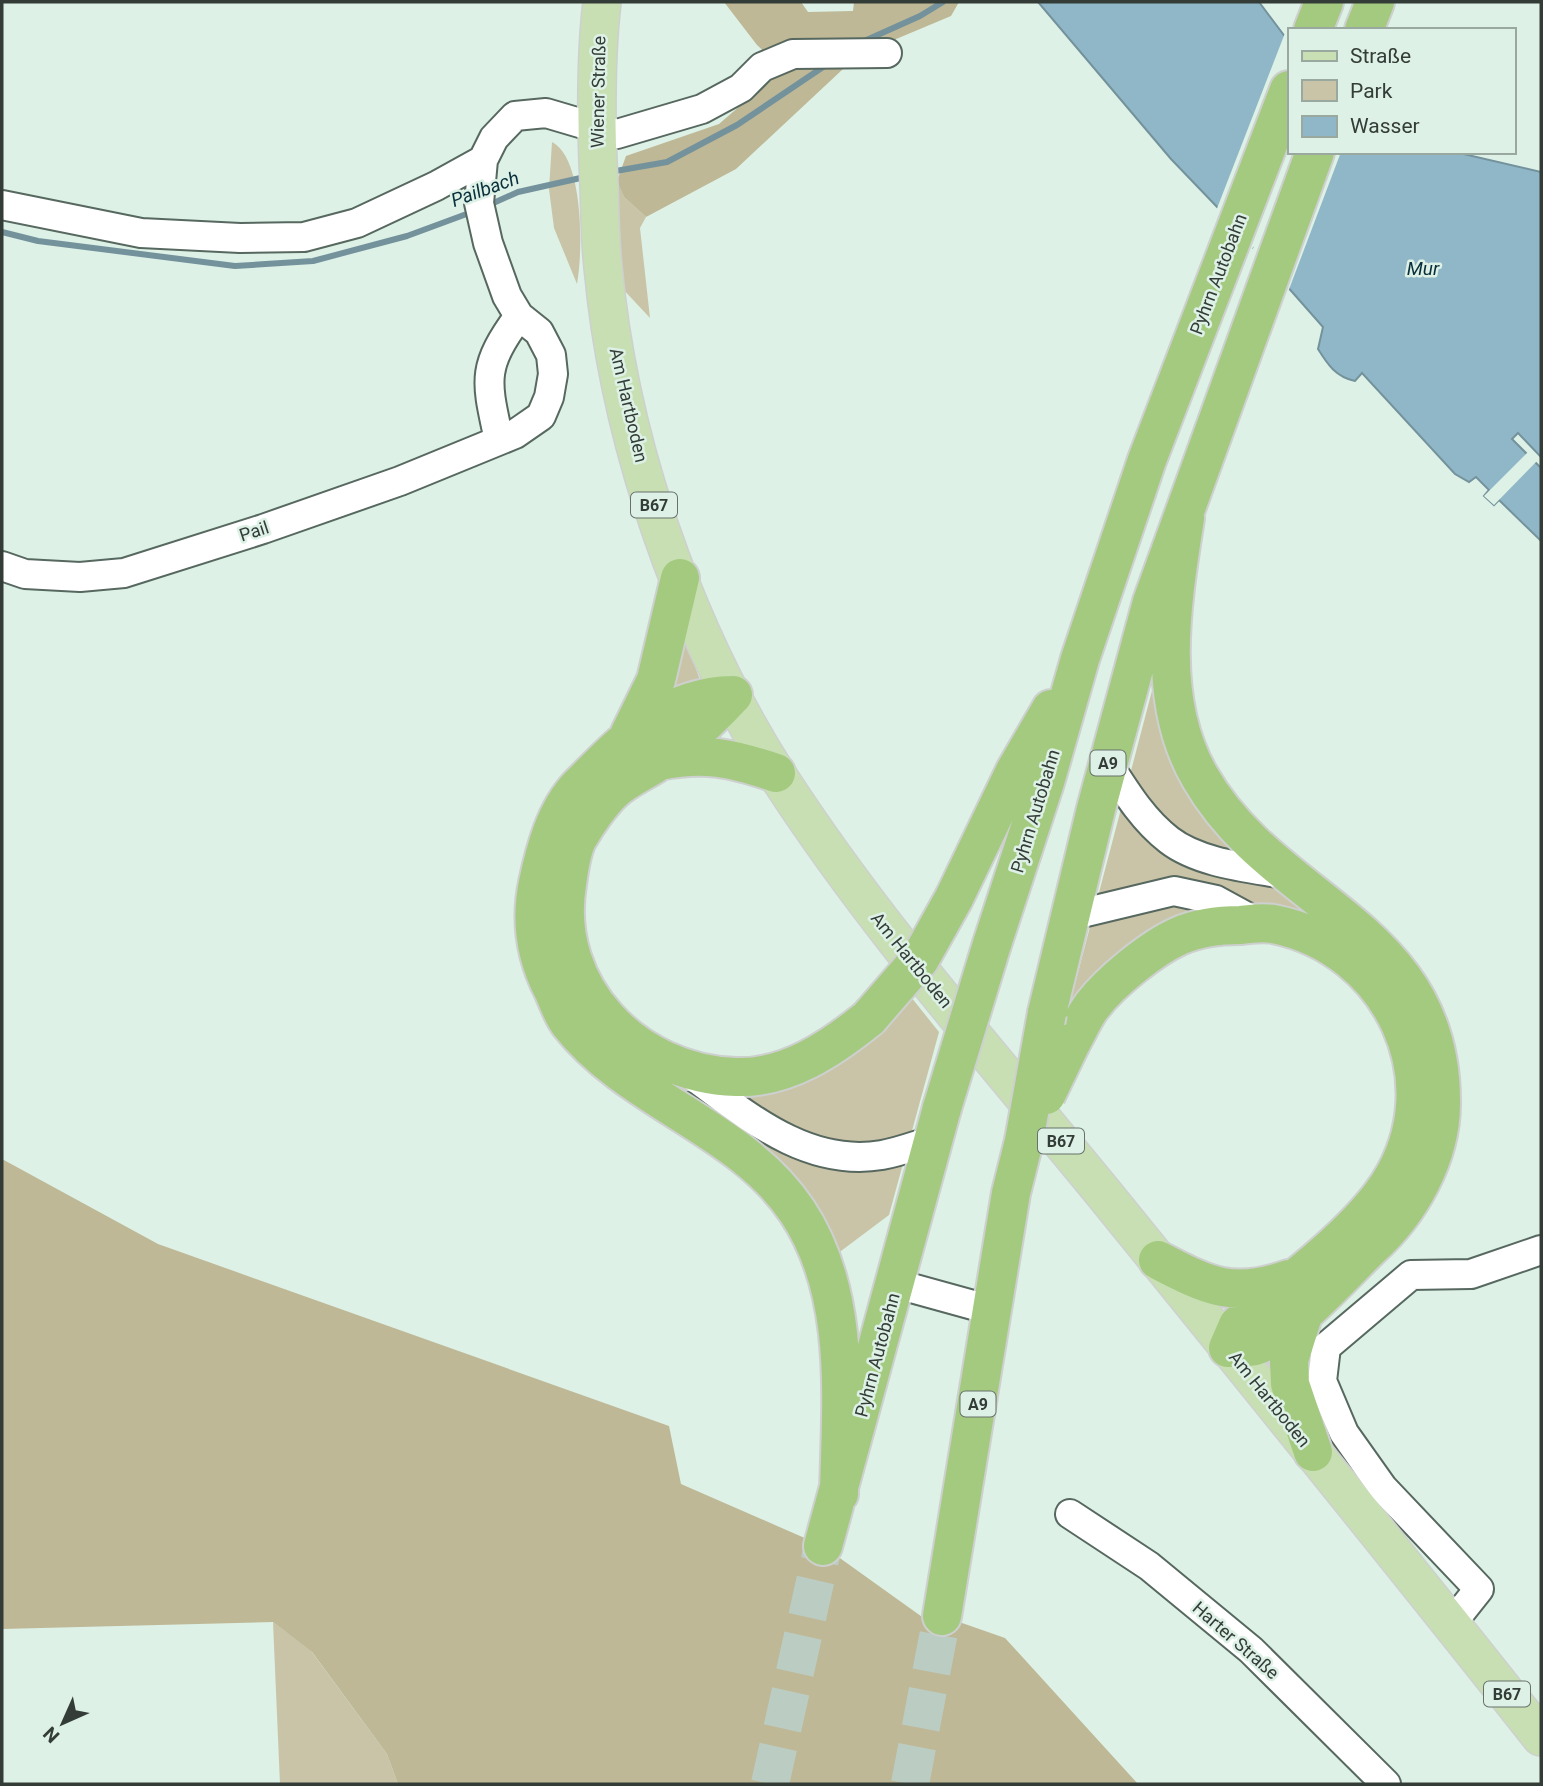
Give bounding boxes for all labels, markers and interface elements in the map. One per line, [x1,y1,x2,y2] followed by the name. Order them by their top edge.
[1288,28,1515,154] legend
[587,36,609,148] street label: Wiener Straße
[1350,44,1411,68] text: Straße
[1350,79,1393,103] text: Park
[1350,114,1420,138] text: Wasser
[448,166,522,212] water label: Pailbach
[1185,211,1251,337] street label: Pyhrn Autobahn
[1407,257,1440,280] water label: Mur
[606,346,652,464] street label: Am Hartboden
[631,492,677,518] road number: B67
[237,516,271,546] street label: Pail
[1006,747,1064,875] street label: Pyhrn Autobahn
[1090,750,1126,776] road number: A9
[867,908,957,1012] street label: Am Hartboden
[1038,1128,1084,1154] road number: B67
[850,1291,904,1419] street label: Pyhrn Autobahn
[1225,1347,1315,1451] street label: Am Hartboden
[960,1392,996,1416] road number: A9
[1189,1597,1283,1683] street label: Harter Straße
[1484,1682,1530,1706] road number: B67
[28,1688,98,1758] north arrow
[38,1722,64,1748] text: N

